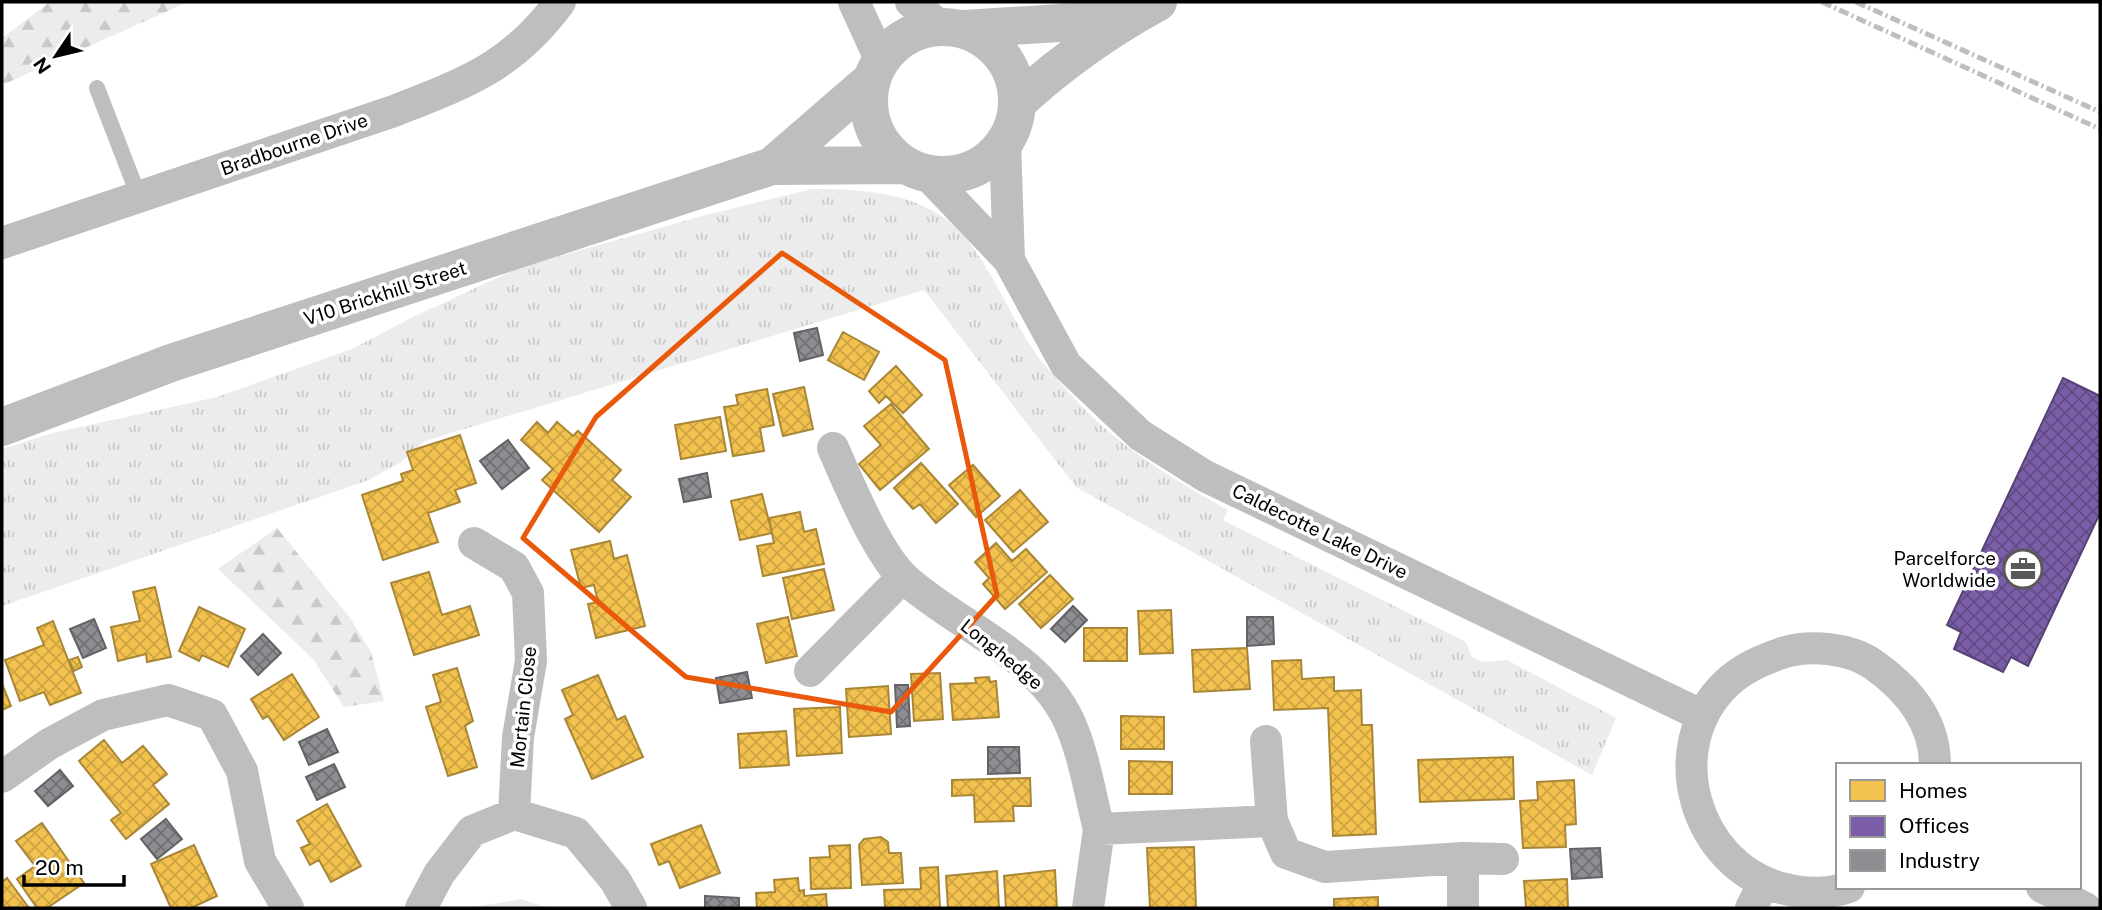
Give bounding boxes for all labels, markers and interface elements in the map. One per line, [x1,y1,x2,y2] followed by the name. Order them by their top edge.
[21,21,91,91] north arrow
[29,53,55,78] text: N
[218,109,370,179] street label: Bradbourne Drive
[301,256,469,330] street label: V10 Brickhill Street
[1229,479,1411,583] street label: Caldecotte Lake Drive
[1894,547,1996,591] place label: Parcelforce Worldwide
[2002,548,2044,590] office icon: Parcelforce Worldwide
[956,614,1048,694] street label: Longhedge
[506,645,540,769] street label: Mortain Close
[1836,763,2081,889] legend
[1899,778,1967,803] text: Homes
[1899,813,1969,838] text: Offices
[24,844,124,888] scale bar
[1899,848,1980,873] text: Industry
[35,855,84,880] text: 20 m

